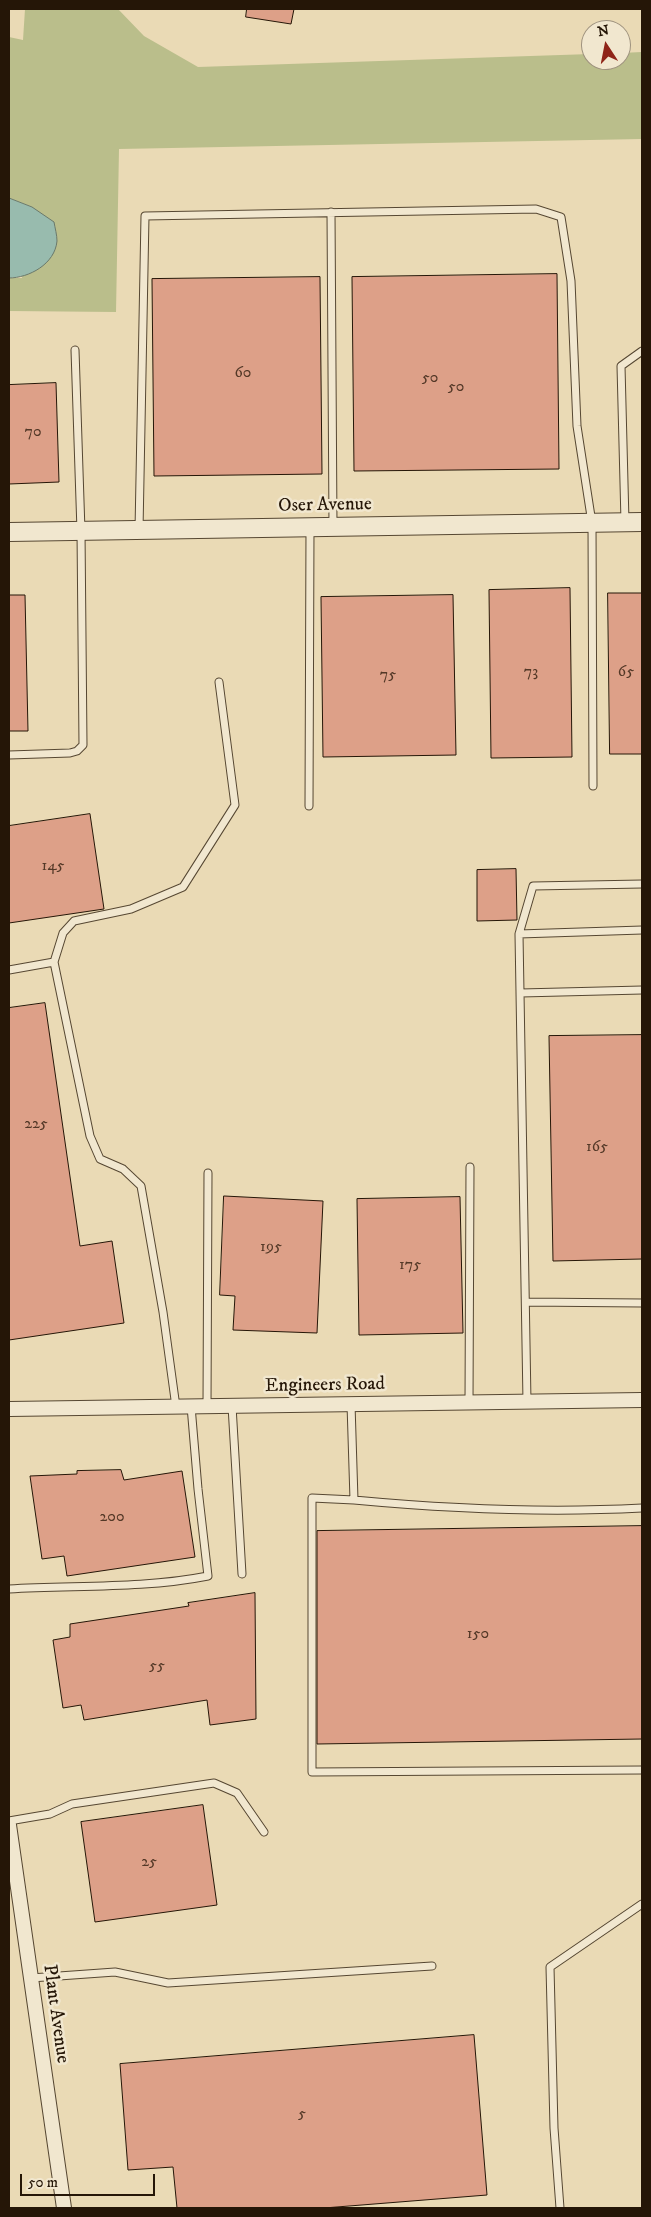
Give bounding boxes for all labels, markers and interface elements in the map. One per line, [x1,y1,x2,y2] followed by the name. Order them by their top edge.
[581,20,631,70] north arrow
[596,21,611,41] text: N
[235,364,251,384] house number: 60
[422,369,438,389] house number: 50
[448,378,464,398] house number: 50
[24,423,42,443] house number: 70
[278,494,372,518] street label: Oser Avenue
[524,663,538,683] house number: 73
[618,663,634,683] house number: 65
[380,666,396,686] house number: 75
[42,857,64,877] house number: 145
[24,1115,48,1135] house number: 225
[586,1138,608,1158] house number: 165
[260,1238,282,1258] house number: 195
[399,1256,421,1276] house number: 175
[265,1374,385,1398] street label: Engineers Road
[99,1508,125,1528] house number: 200
[467,1625,489,1645] house number: 150
[149,1657,165,1677] house number: 55
[141,1853,157,1873] house number: 25
[37,1963,73,2065] street label: Plant Avenue
[298,2105,306,2125] house number: 5
[22,2164,158,2196] scale bar
[28,2173,58,2192] text: 50 m

